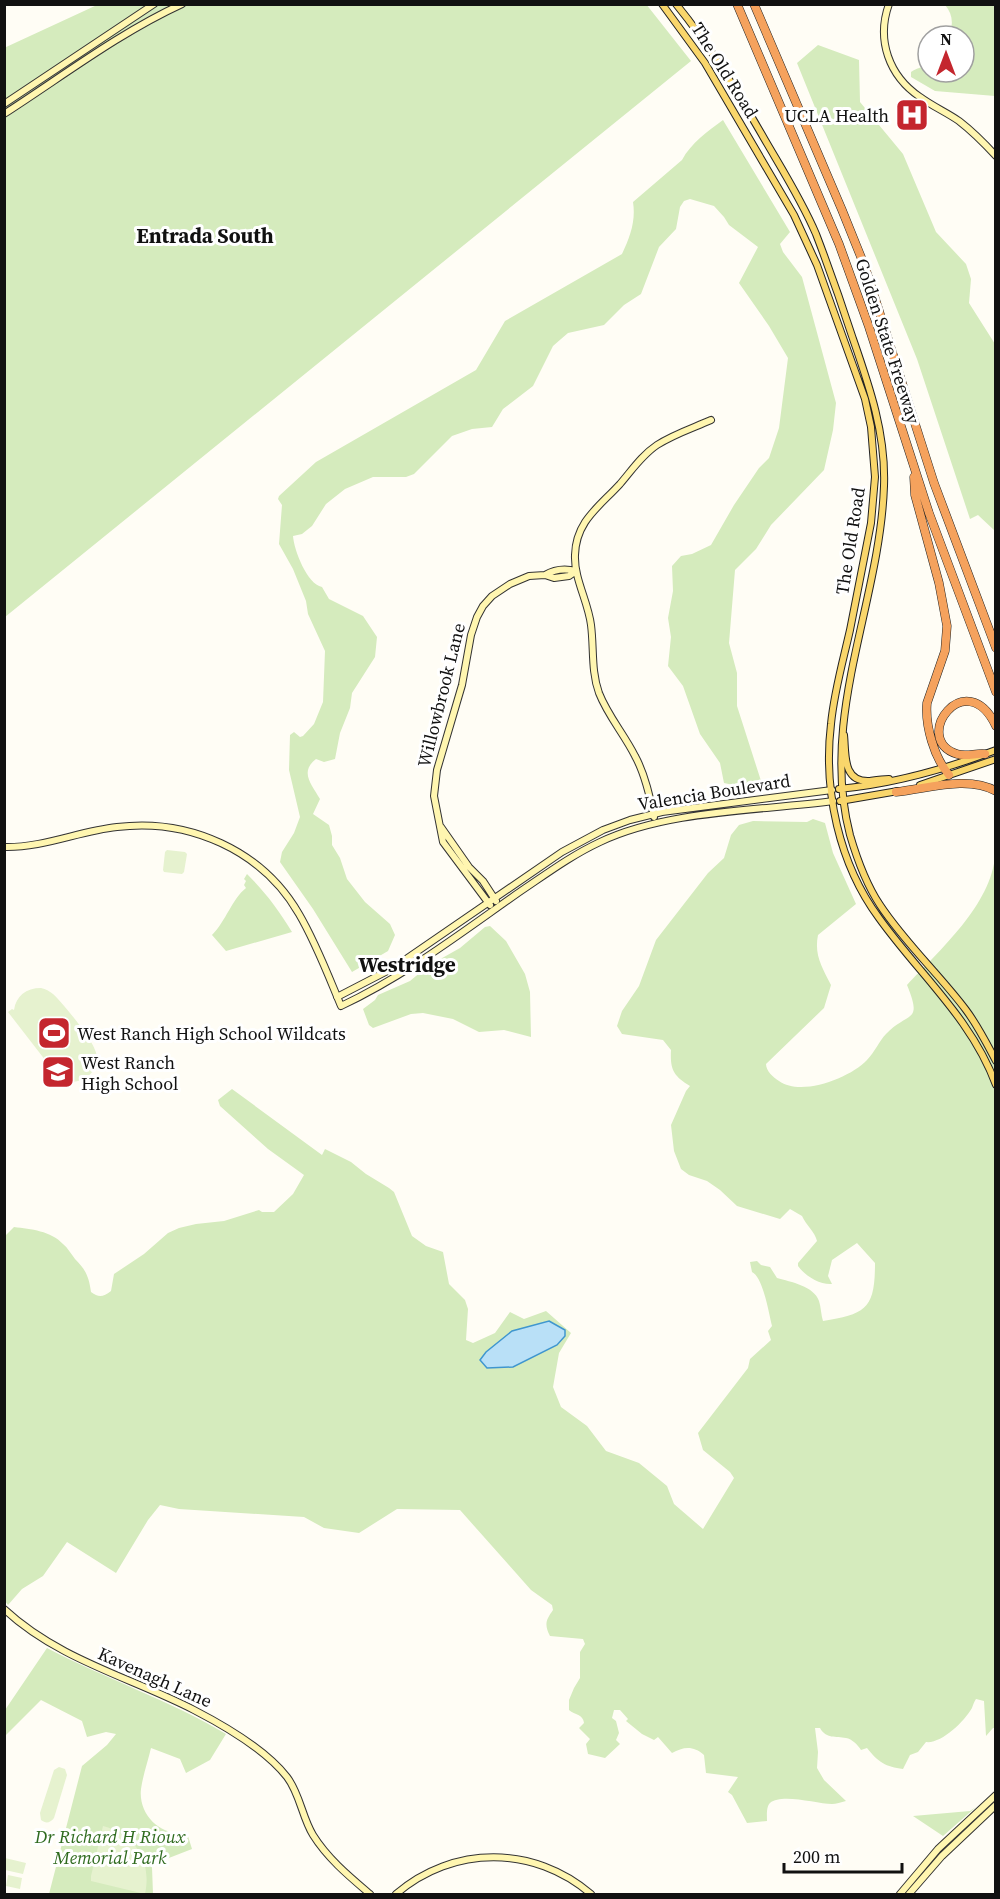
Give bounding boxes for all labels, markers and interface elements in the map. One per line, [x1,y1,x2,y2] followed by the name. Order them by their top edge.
[686,17,764,123] street label: The Old Road
[916,24,976,84] north arrow
[940,28,952,50] text: N
[894,97,930,133] hospital icon: UCLA Health
[784,103,889,128] place label: UCLA Health
[136,221,274,250] district label: Entrada South
[849,255,927,428] street label: Golden State Freeway
[829,486,871,596] street label: The Old Road
[411,620,471,770] street label: Willowbrook Lane
[636,768,792,816] street label: Valencia Boulevard
[358,950,456,979] district label: Westridge
[36,1015,72,1051] sports icon: West Ranch High School Wildcats
[77,1021,346,1046] place label: West Ranch High School Wildcats
[81,1050,178,1096] place label: West Ranch High School
[40,1054,76,1090] school or university icon: West Ranch High School
[94,1641,216,1713] street label: Kavenagh Lane
[34,1824,186,1870] park label: Dr Richard H Rioux Memorial Park
[784,1836,902,1874] scale bar
[793,1844,840,1869] text: 200 m

